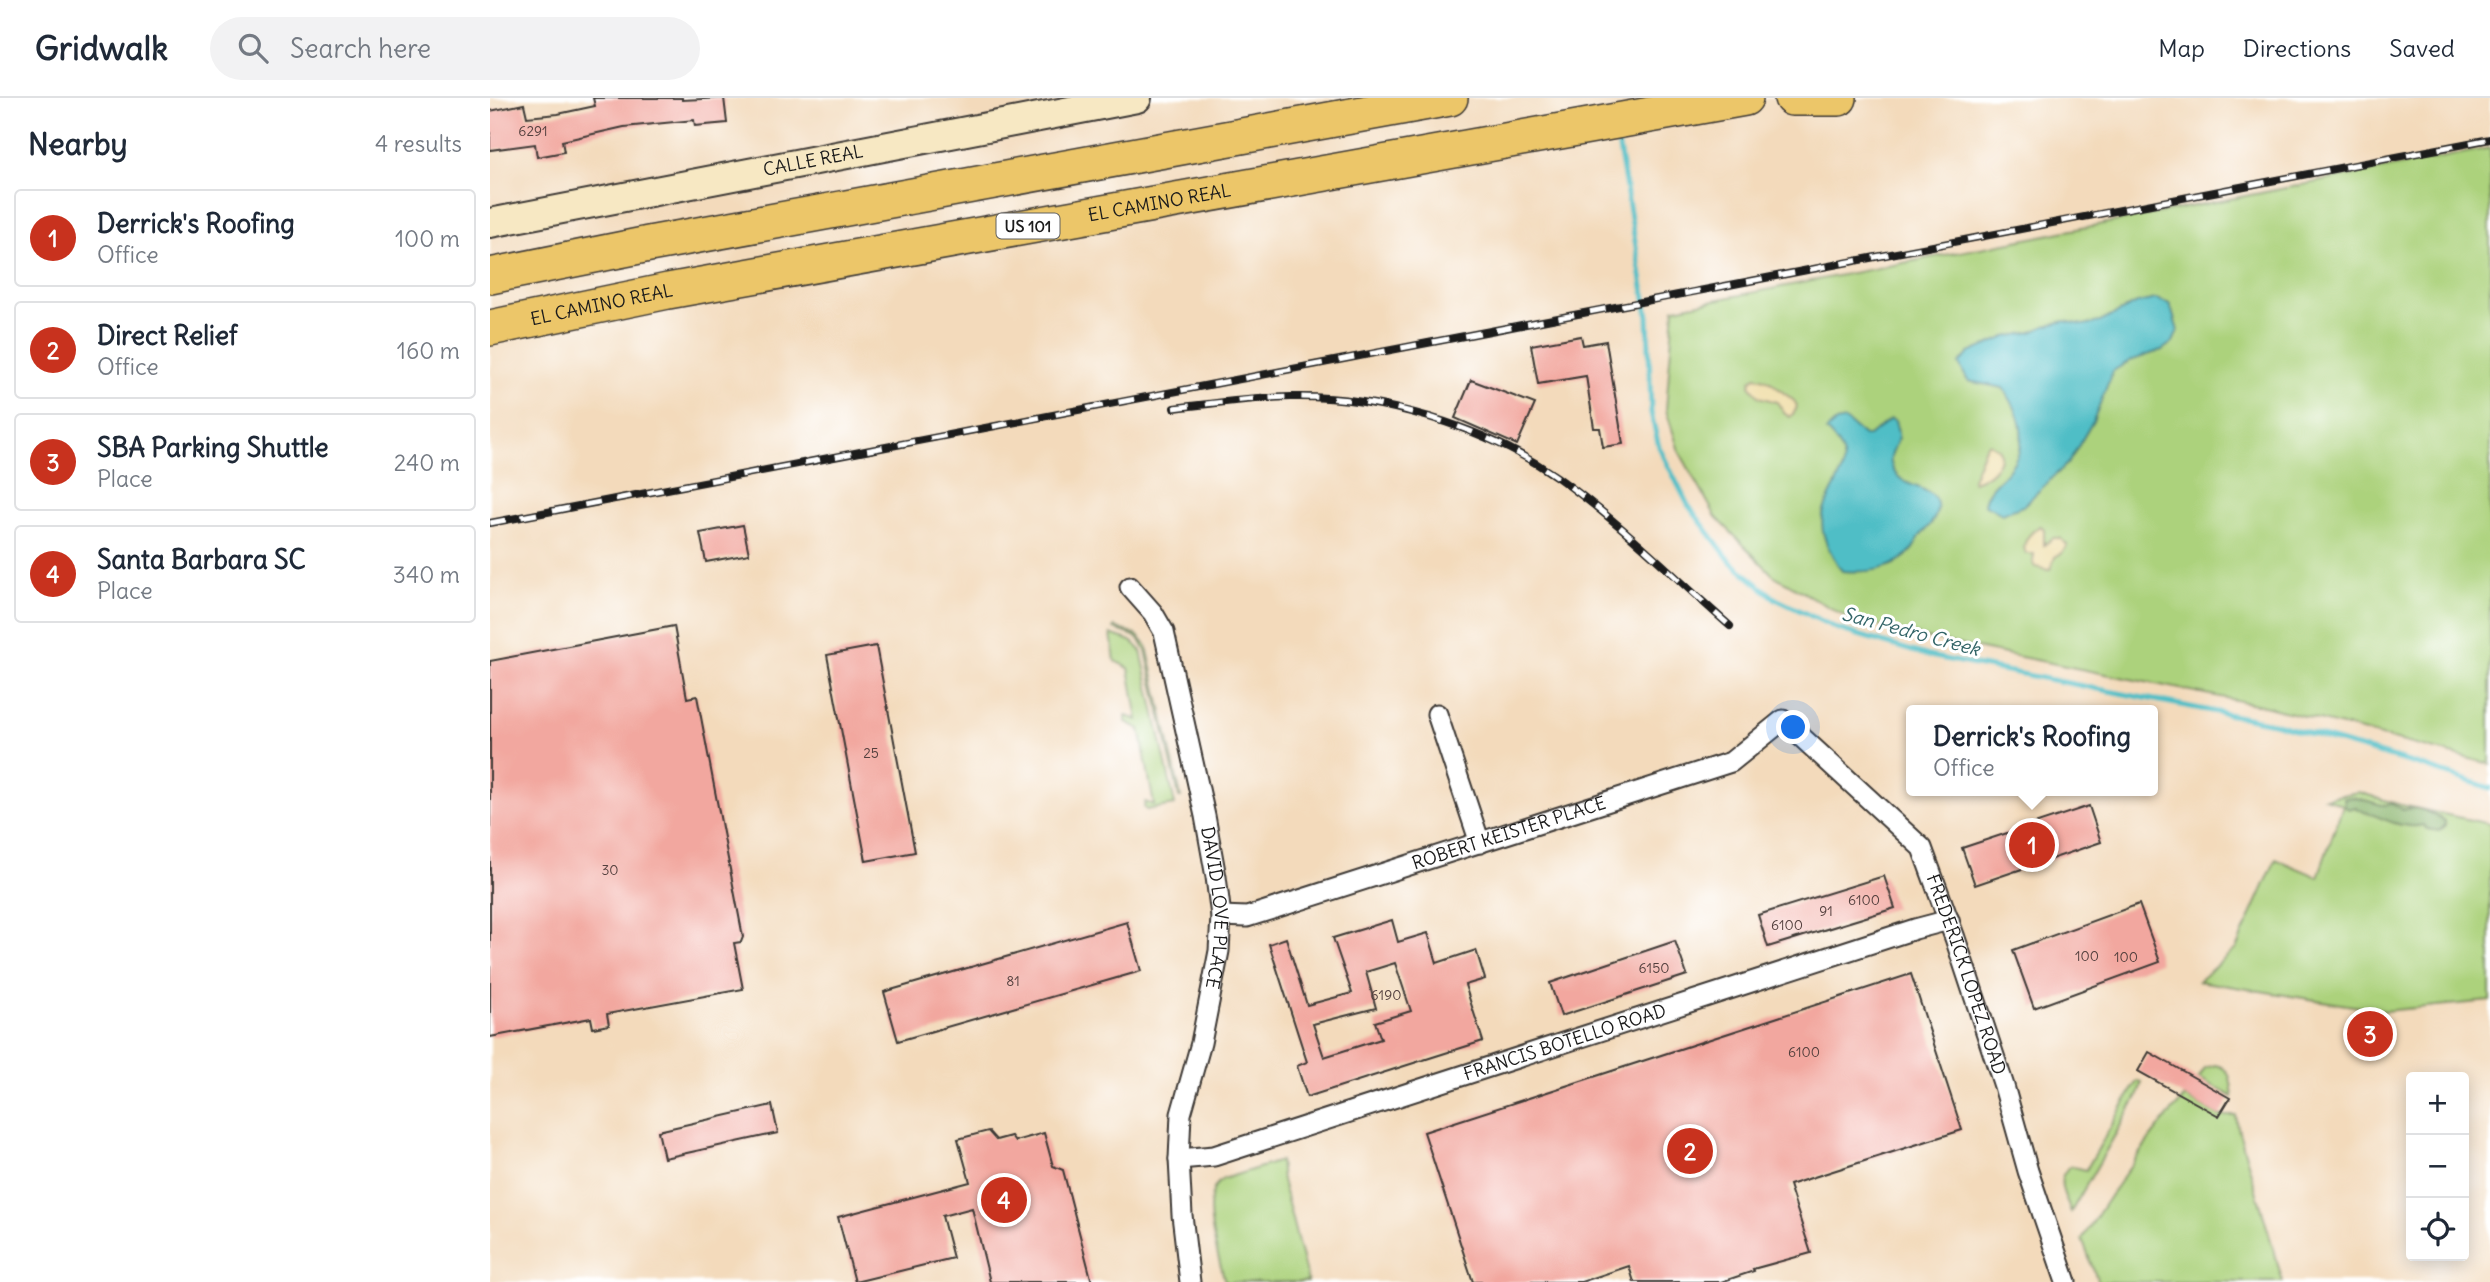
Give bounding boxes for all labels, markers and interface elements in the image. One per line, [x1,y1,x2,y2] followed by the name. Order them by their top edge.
[210,17,700,80] search box
[35,27,168,69] text: Gridwalk
[234,29,272,67] icon: search
[290,32,431,65] text: Search here
[2158,33,2205,63] text: Map
[2243,33,2351,63] text: Directions
[2389,33,2455,63] text: Saved
[518,122,548,140] house number: 6291
[28,125,128,163] text: Nearby
[375,129,462,158] text: 4 results
[761,139,865,181] street label: CALLE REAL
[1086,178,1233,227] street label: EL CAMINO REAL
[97,207,295,240] text: Derrick's Roofing
[996,214,1060,238] road number: US 101
[48,224,58,253] text: 1
[395,224,460,253] text: 100 m
[97,240,159,269] text: Office
[528,278,675,330] street label: EL CAMINO REAL
[97,319,237,352] text: Direct Relief
[47,336,59,365] text: 2
[397,336,460,365] text: 160 m
[97,352,159,381] text: Office
[97,431,329,464] text: SBA Parking Shuttle
[46,448,60,477] text: 3
[394,448,460,477] text: 240 m
[97,464,153,493] text: Place
[97,543,306,576] text: Santa Barbara SC
[46,560,60,589] text: 4
[393,560,460,589] text: 340 m
[97,576,153,605] text: Place
[1840,601,1984,661] water label: San Pedro Creek
[1906,705,2158,796] popup
[1776,710,1810,744] your location
[1933,720,2131,753] text: Derrick's Roofing
[863,744,879,762] house number: 25
[1933,753,1995,782] text: Office
[1409,791,1609,874] street label: ROBERT KEISTER PLACE
[2009,819,2055,871] pin: 1
[1196,825,1233,991] street label: DAVID LOVE PLACE
[601,861,619,879] house number: 30
[1922,871,2011,1078] street label: FREDERICK LOPEZ ROAD
[1848,891,1880,909] house number: 6100
[1819,902,1833,920] house number: 91
[1771,916,1803,934] house number: 6100
[2075,947,2099,965] house number: 100
[2114,948,2138,966] house number: 100
[1639,959,1669,977] house number: 6150
[1006,972,1020,990] house number: 81
[1371,986,1401,1004] house number: 6190
[1461,998,1669,1085] street label: FRANCIS BOTELLO ROAD
[2347,1008,2393,1060] pin: 3
[1788,1043,1820,1061] house number: 6100
[2406,1072,2469,1261] map controls
[2406,1072,2469,1135] button: +
[1667,1125,1713,1177] pin: 2
[2406,1135,2469,1198] button: −
[981,1174,1027,1226] pin: 4
[2406,1198,2469,1261] button: locate

